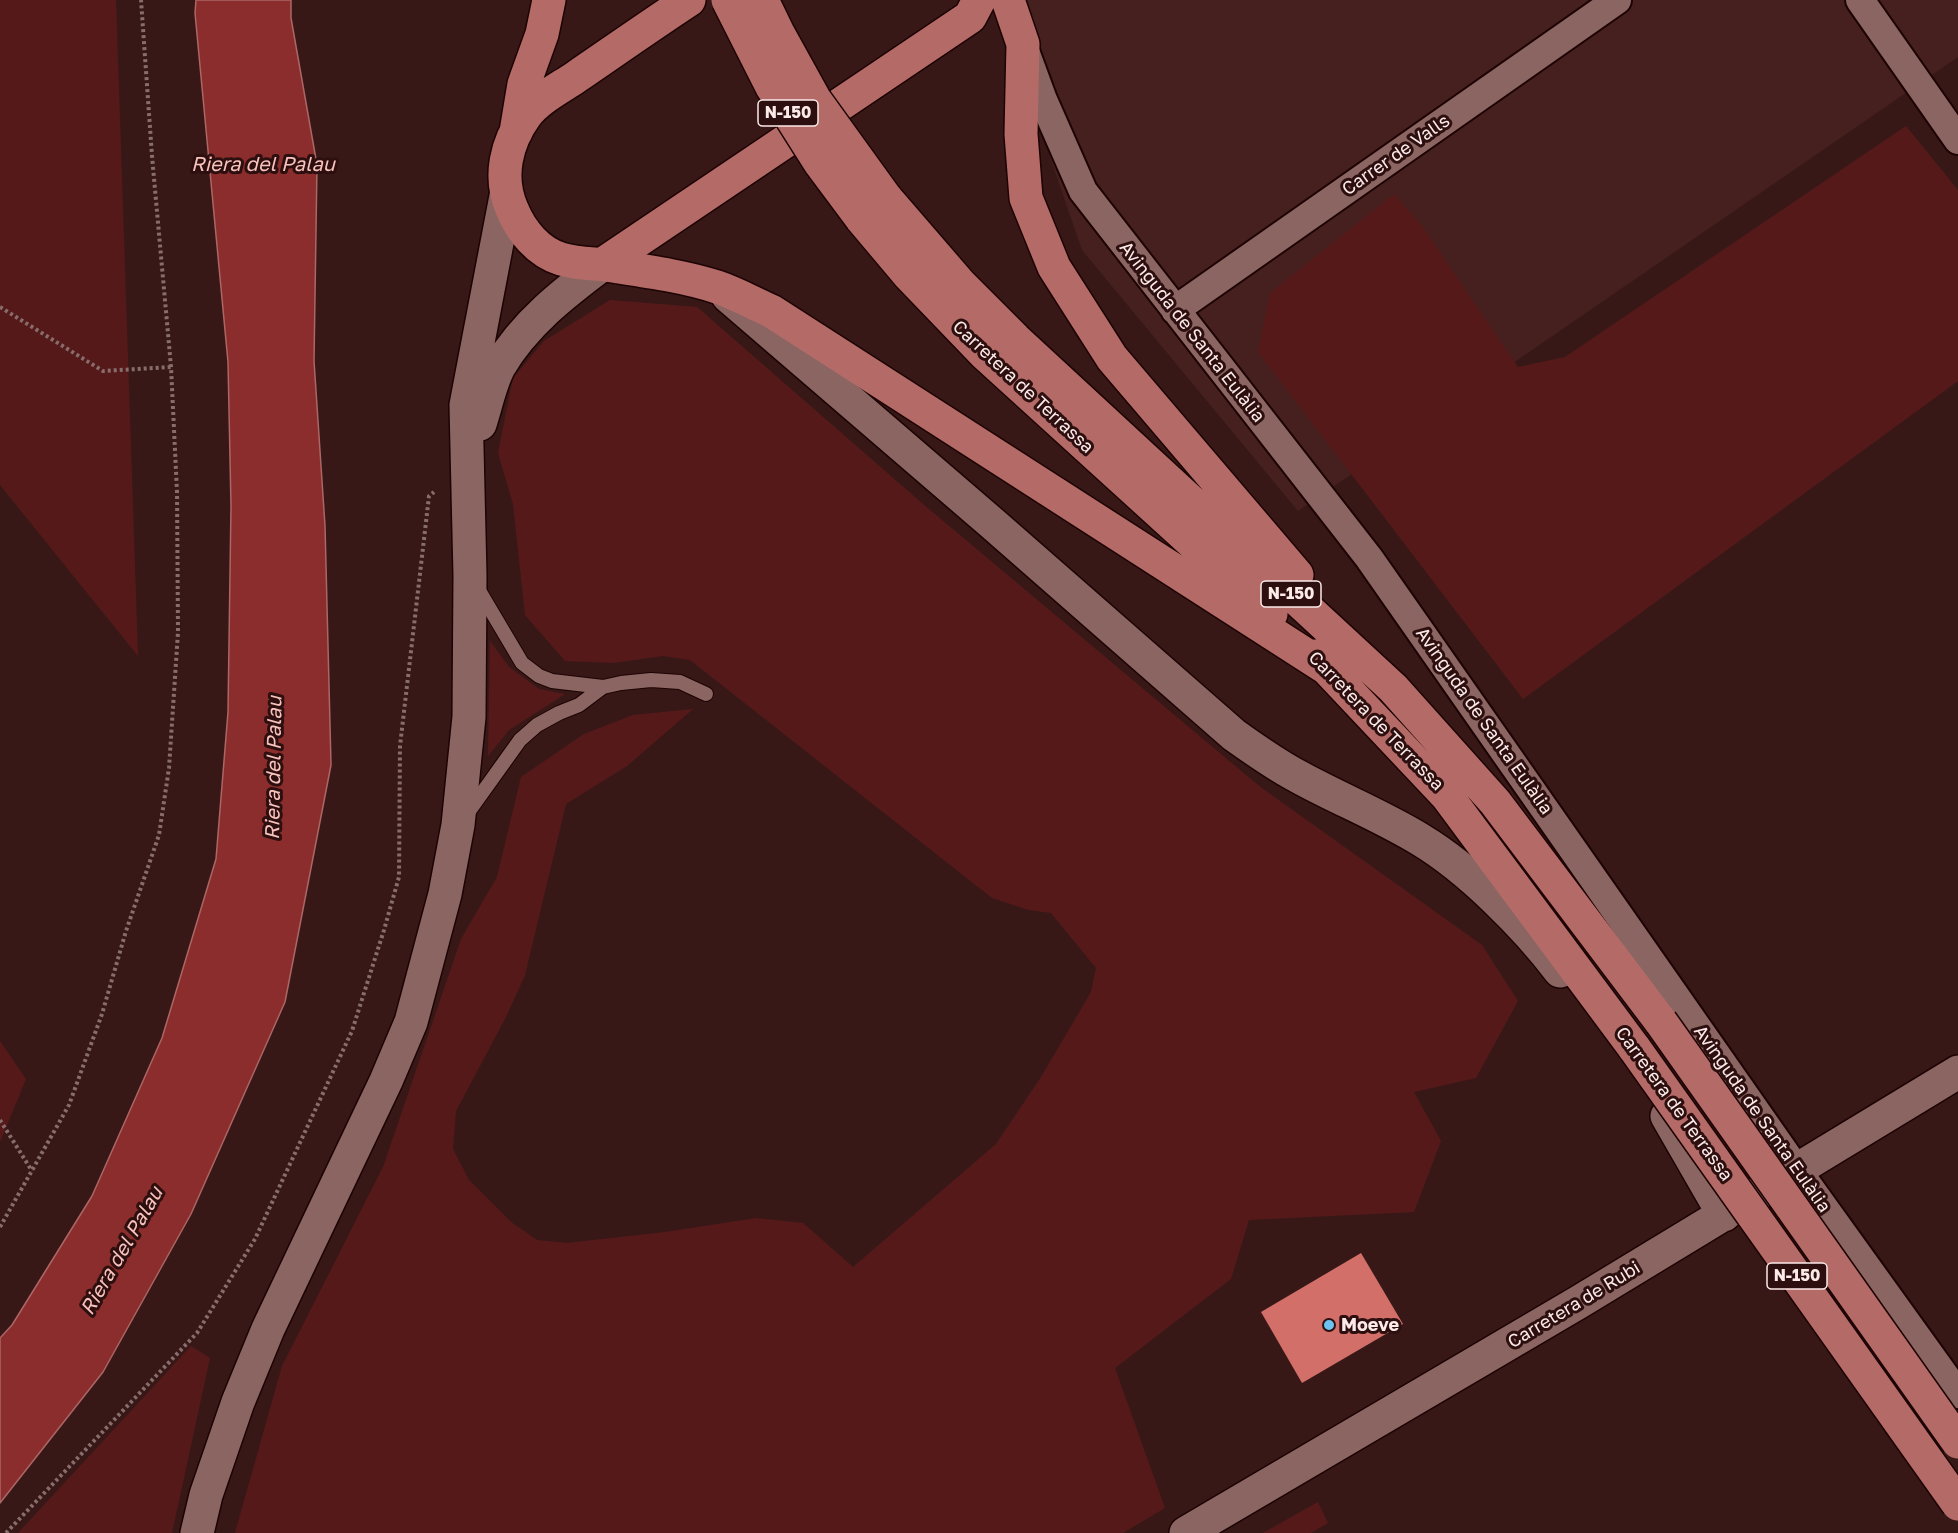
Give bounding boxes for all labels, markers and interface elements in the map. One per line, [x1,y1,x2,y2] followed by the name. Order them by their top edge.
[758,100,818,126] road number: N-150
[1338,110,1454,200] street label: Carrer de Valls
[191,153,335,177] water label: Riera del Palau
[1115,237,1269,427] street label: Avinguda de Santa Eulàlia
[948,316,1098,458] street label: Carretera de Terrassa
[1261,581,1321,607] road number: N-150
[1411,623,1557,819] street label: Avinguda de Santa Eulàlia
[1304,647,1448,795] street label: Carretera de Terrassa
[261,696,287,840] water label: Riera del Palau
[1689,1021,1835,1217] street label: Avinguda de Santa Eulàlia
[1611,1023,1737,1185] street label: Carretera de Terrassa
[76,1183,168,1319] water label: Riera del Palau
[1504,1257,1644,1353] street label: Carretera de Rubi
[1767,1263,1827,1289] road number: N-150
[1341,1314,1399,1336] place label: Moeve
[1322,1318,1336,1332] marker: Moeve

